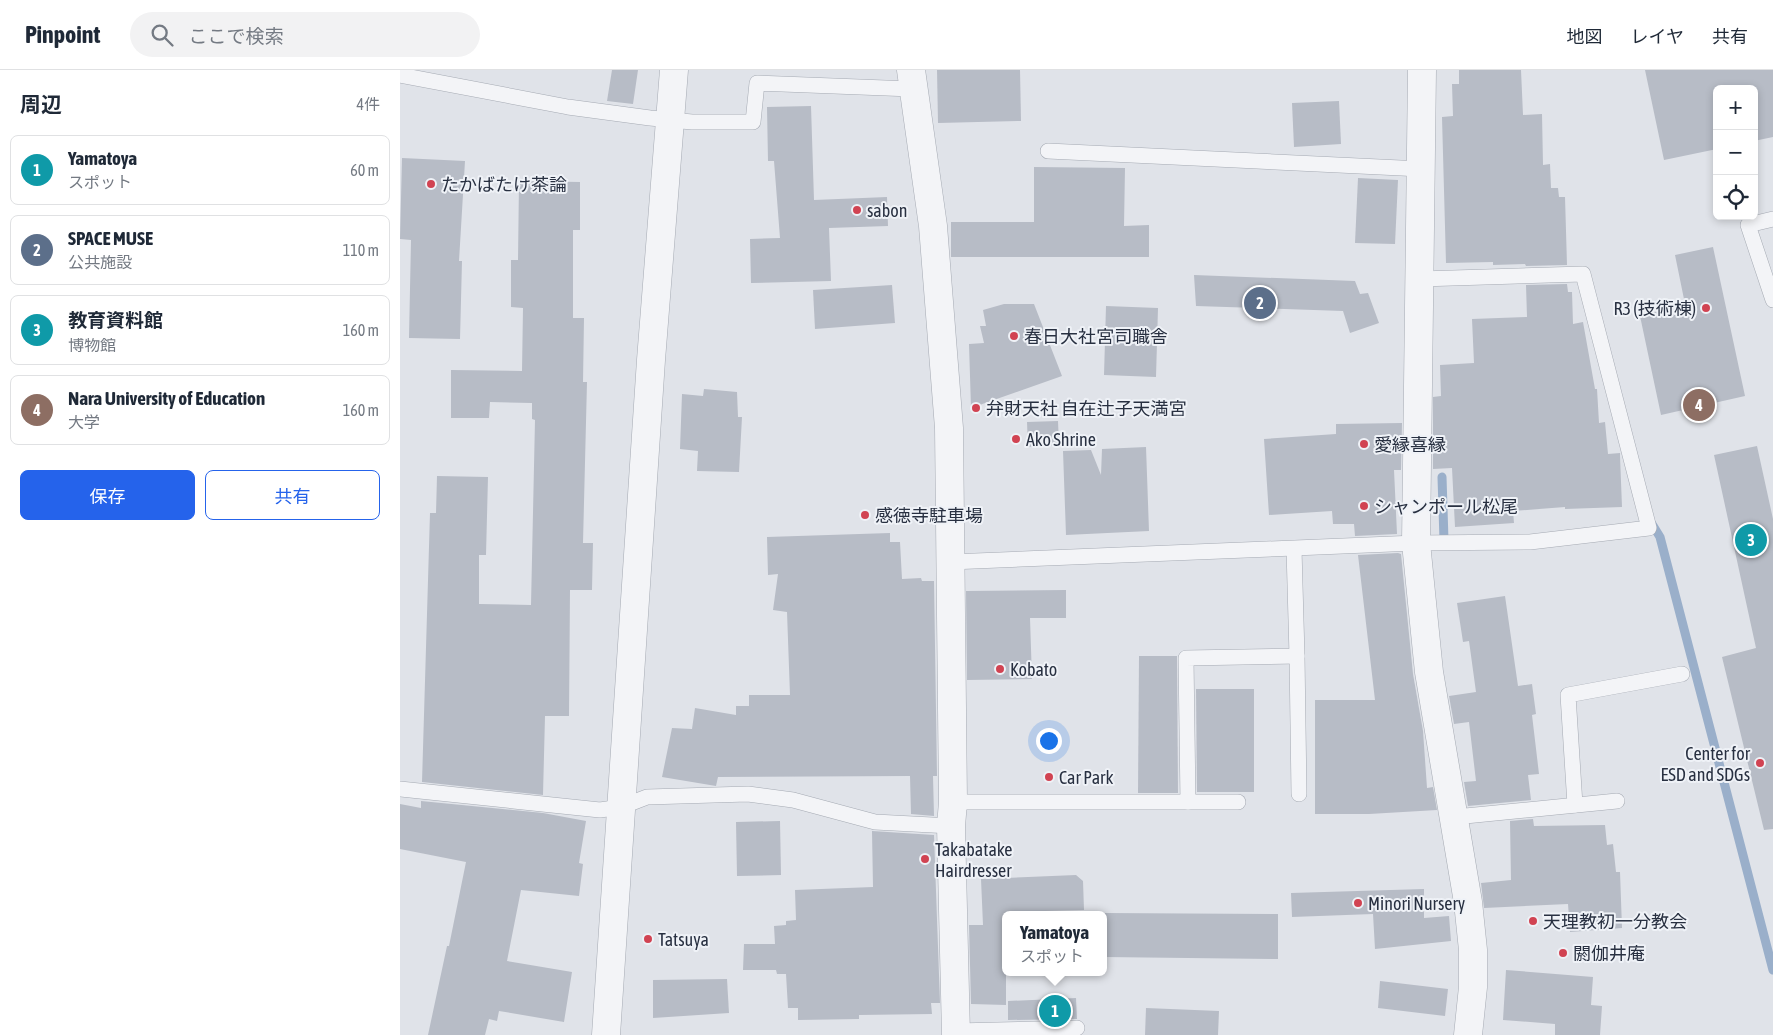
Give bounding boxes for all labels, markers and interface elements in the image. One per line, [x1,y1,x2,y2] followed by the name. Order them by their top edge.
[130,12,480,57] search box
[25,21,100,48] text: Pinpoint
[148,21,176,49] icon: search
[188,25,283,47] text: ここで検索
[1567,26,1603,47] text: 地図
[1631,26,1684,47] text: レイヤ
[1712,26,1748,47] text: 共有
[1713,85,1758,220] map controls
[1713,85,1758,130] button: +
[20,92,62,116] text: 周辺
[356,95,380,113] text: 4件
[1713,130,1758,175] button: −
[68,147,137,169] text: Yamatoya
[33,161,41,179] text: 1
[350,161,379,179] text: 60 m
[68,173,132,191] text: スポット
[441,174,567,195] place label: たかばたけ茶論
[1713,175,1758,220] button: locate
[425,178,437,190] marker: たかばたけ茶論
[867,200,907,221] place label: sabon
[851,204,863,216] marker: sabon
[68,227,153,249] text: SPACE MUSE
[33,241,41,259] text: 2
[343,241,379,259] text: 110 m
[68,253,132,271] text: 公共施設
[1244,284,1276,322] pin: 2
[1613,298,1696,319] place label: R3 (技術棟)
[1700,302,1712,314] marker: R3 (技術棟)
[68,309,163,331] text: 教育資料館
[33,321,41,339] text: 3
[343,321,379,339] text: 160 m
[1024,326,1168,347] place label: 春日大社宮司職舎
[1008,330,1020,342] marker: 春日大社宮司職舎
[68,336,116,354] text: 博物館
[1683,386,1715,424] pin: 4
[68,387,265,409] text: Nara University of Education
[986,398,1186,419] place label: 弁財天社 自在辻子天満宮
[33,401,41,419] text: 4
[343,401,379,419] text: 160 m
[970,402,982,414] marker: 弁財天社 自在辻子天満宮
[68,413,100,431] text: 大学
[1026,429,1096,450] place label: Ako Shrine
[1010,433,1022,445] marker: Ako Shrine
[1374,434,1446,455] place label: 愛縁喜縁
[1358,438,1370,450] marker: 愛縁喜縁
[20,470,195,520] button: 保存
[205,470,380,520] button: 共有
[1374,496,1518,517] place label: シャンポール松尾
[1358,500,1370,512] marker: シャンポール松尾
[875,505,983,526] place label: 感徳寺駐車場
[859,509,871,521] marker: 感徳寺駐車場
[1735,521,1767,559] pin: 3
[1010,659,1057,680] place label: Kobato
[994,663,1006,675] marker: Kobato
[1036,728,1062,754] your location
[1661,743,1751,785] place label: Center for ESD and SDGs
[1754,757,1766,769] marker: Center for ESD and SDGs
[1059,767,1113,788] place label: Car Park
[1043,771,1055,783] marker: Car Park
[935,839,1013,881] place label: Takabatake Hairdresser
[919,853,931,865] marker: Takabatake Hairdresser
[1368,893,1465,914] place label: Minori Nursery
[1352,897,1364,909] marker: Minori Nursery
[1002,911,1107,976] popup
[1543,911,1687,932] place label: 天理教初一分教会
[1527,915,1539,927] marker: 天理教初一分教会
[1020,921,1089,943] text: Yamatoya
[658,929,709,950] place label: Tatsuya
[642,933,654,945] marker: Tatsuya
[1573,943,1645,964] place label: 閼伽井庵
[1020,947,1084,965] text: スポット
[1557,947,1569,959] marker: 閼伽井庵
[1039,992,1071,1030] pin: 1

